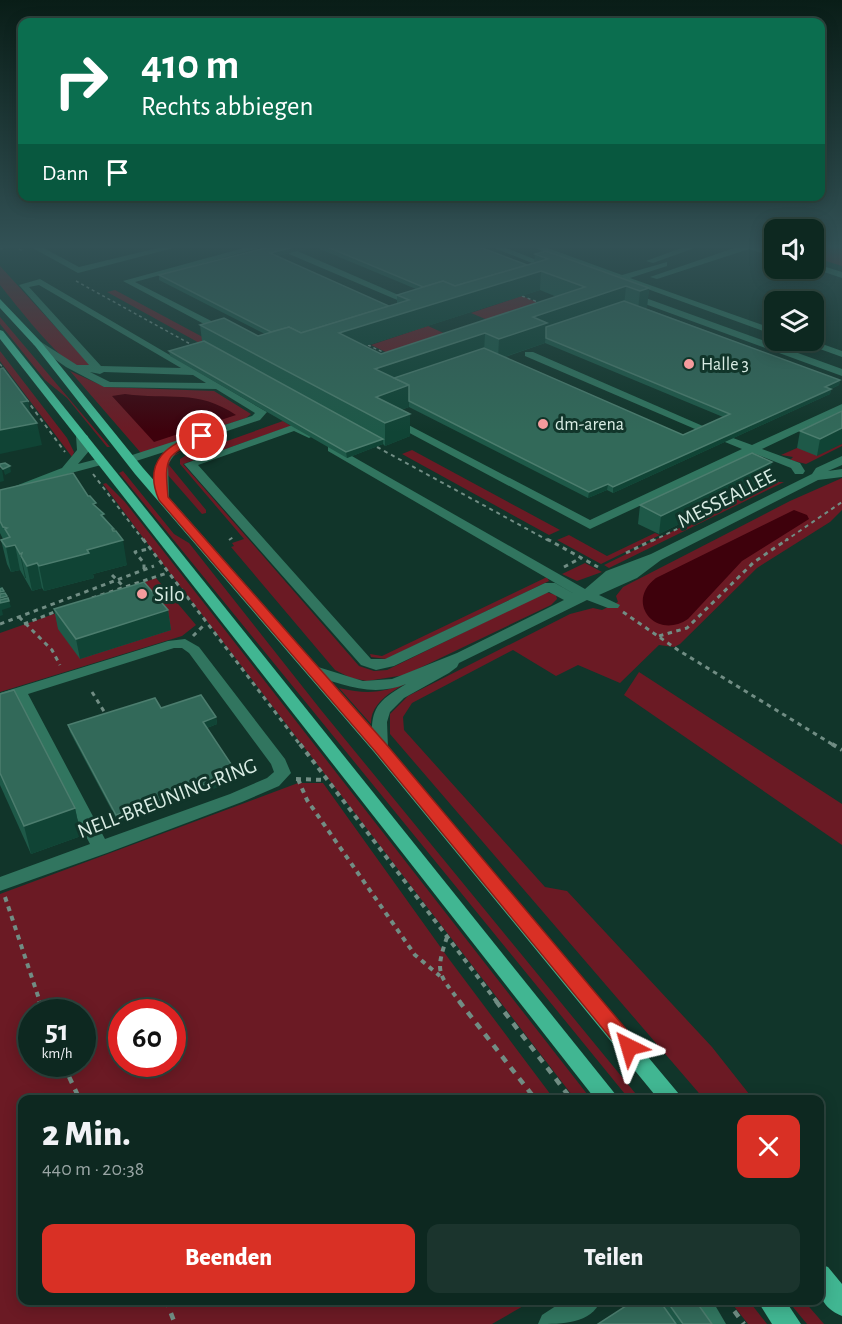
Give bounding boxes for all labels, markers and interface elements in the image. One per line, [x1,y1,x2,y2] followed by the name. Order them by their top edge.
[42,42,120,120] icon: right
[141,44,239,86] text: 410 m
[141,93,313,120] text: Rechts abbiegen
[101,156,134,189] icon: arrive
[42,162,89,184] text: Dann
[764,219,824,351] map controls
[764,219,824,279] button: sound
[764,291,824,351] button: layers
[701,356,749,374] place label: Halle 3
[682,357,696,371] marker: Halle 3
[176,410,227,461] pin
[555,416,624,434] place label: dm-arena
[536,417,550,431] marker: dm-arena
[185,419,218,452] icon: arrive
[674,465,778,532] street label: MESSEALLEE
[154,584,185,605] place label: Silo
[135,587,149,601] marker: Silo
[75,755,260,842] street label: NELL-BREUNING-RING
[108,999,186,1077] speed limit sign: 60
[597,1015,661,1079] position arrow
[45,1016,69,1046] text: 51
[42,1046,72,1061] text: km/h
[737,1115,800,1178] button: close
[42,1116,131,1152] text: 2 Min.
[42,1159,144,1179] text: 440 m · 20:38
[42,1224,415,1293] button: Beenden
[427,1224,800,1293] button: Teilen

